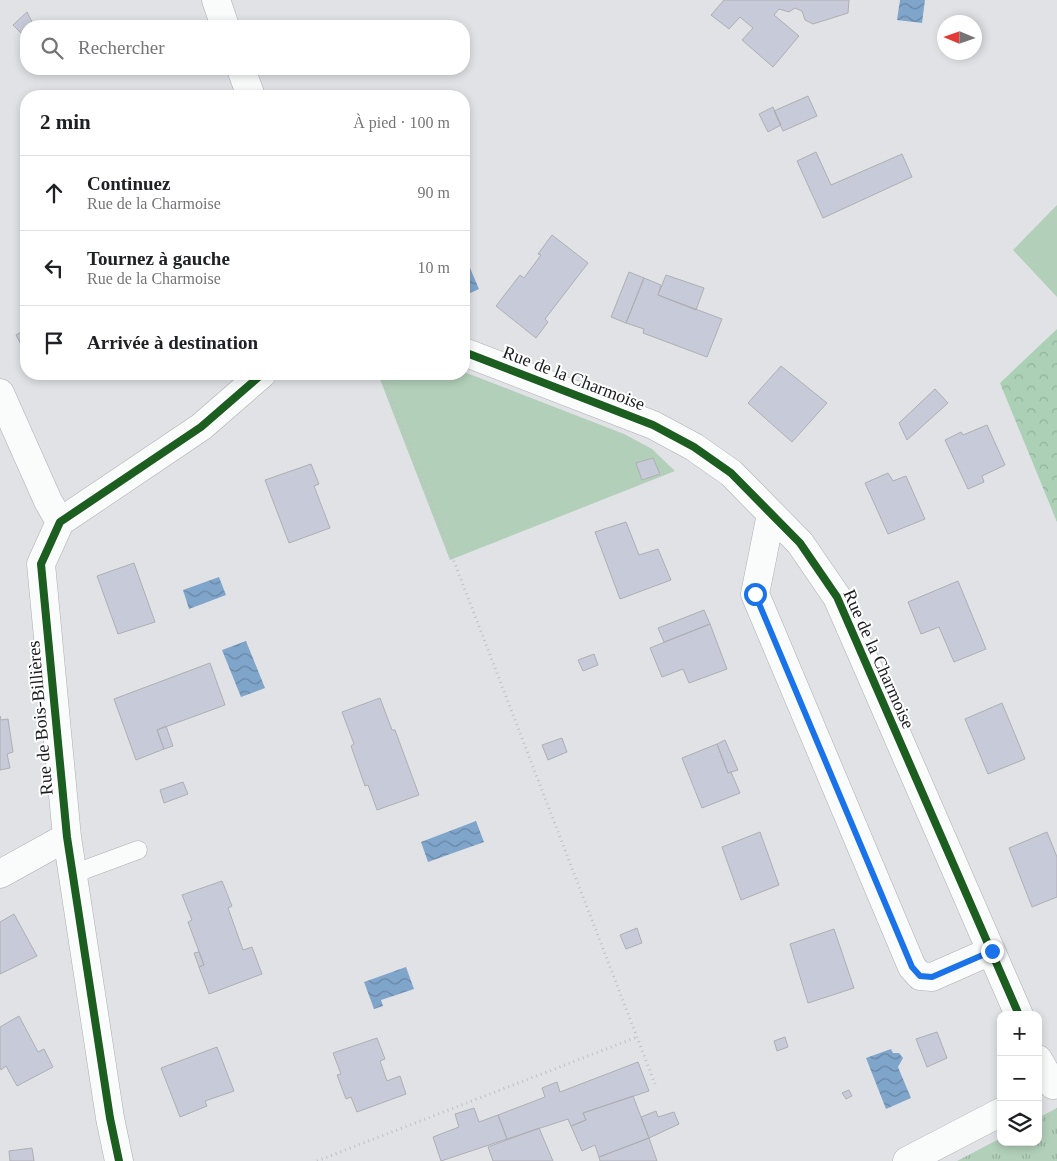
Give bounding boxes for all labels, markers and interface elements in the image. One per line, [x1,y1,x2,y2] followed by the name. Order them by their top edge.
[937,15,982,60] north arrow
[20,20,470,75] search box
[38,34,66,62] icon: search
[78,37,165,58] text: Rechercher
[40,110,91,134] text: 2 min
[353,114,450,131] text: À pied · 100 m
[87,173,170,194] text: Continuez
[40,179,68,207] icon: ahead
[418,184,450,201] text: 90 m
[87,195,221,212] text: Rue de la Charmoise
[87,248,230,269] text: Tournez à gauche
[40,254,68,282] icon: left
[418,259,450,276] text: 10 m
[87,270,221,287] text: Rue de la Charmoise
[40,329,68,357] icon: arrive
[87,332,258,353] text: Arrivée à destination
[500,342,648,414] street label: Rue de la Charmoise
[744,583,767,606] route start
[839,586,919,732] street label: Rue de la Charmoise
[23,640,57,796] street label: Rue de Bois-Billières
[981,940,1004,963] route end
[997,1011,1042,1146] map controls
[997,1011,1042,1056] button: +
[997,1056,1042,1101] button: −
[997,1101,1042,1146] button: layers

